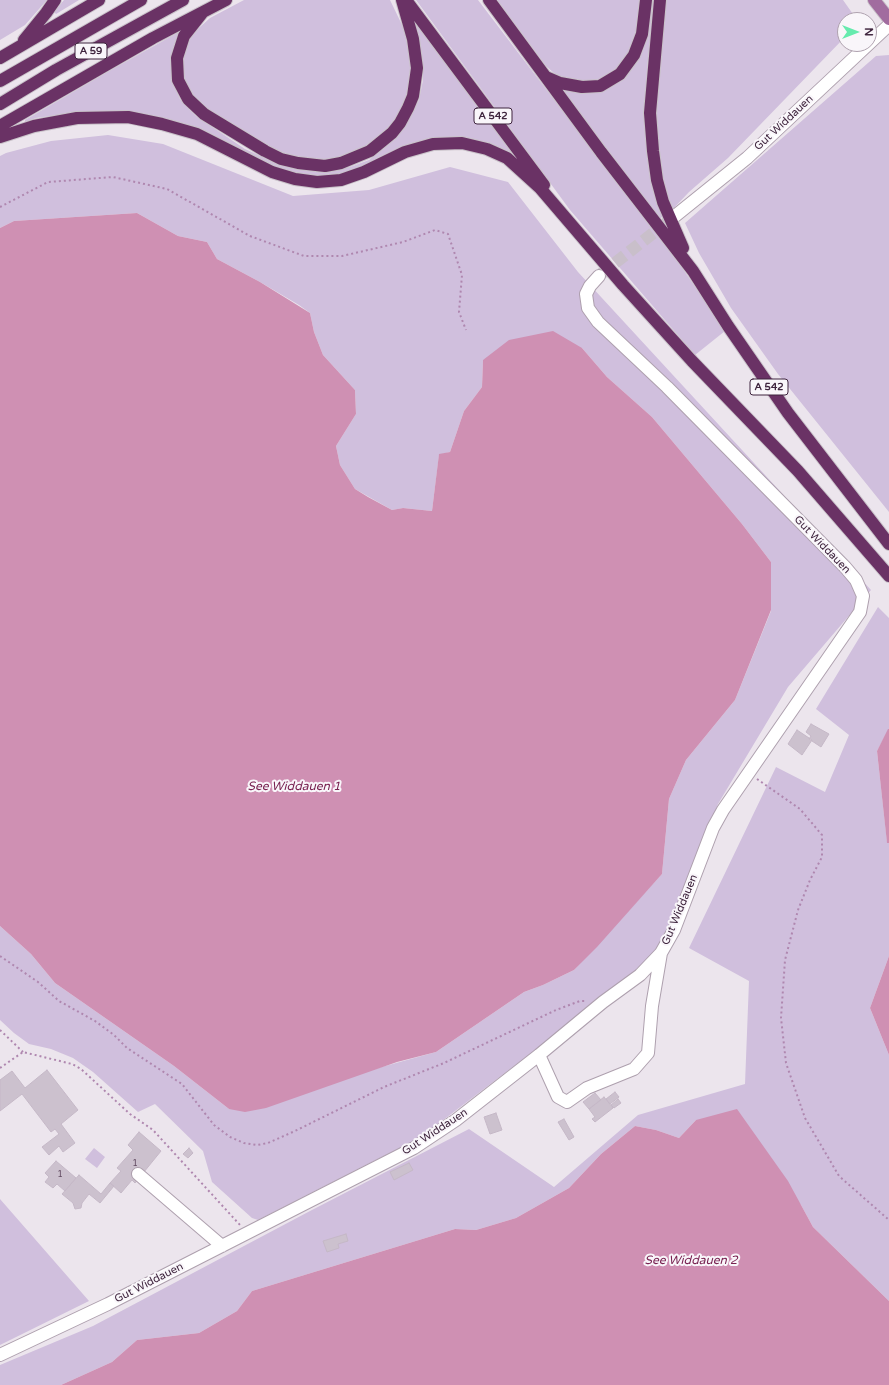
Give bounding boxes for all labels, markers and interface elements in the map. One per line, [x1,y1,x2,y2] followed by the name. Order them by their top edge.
[837,12,877,52] north arrow
[862,28,875,36] text: N
[75,43,107,59] road number: A 59
[752,92,816,154] street label: Gut Widdauen
[474,108,512,124] road number: A 542
[750,379,788,395] road number: A 542
[791,513,853,577] street label: Gut Widdauen
[248,780,340,794] water label: See Widdauen 1
[659,873,701,947] street label: Gut Widdauen
[400,1106,470,1158] street label: Gut Widdauen
[132,1159,138,1169] house number: 1
[57,1170,63,1180] house number: 1
[645,1254,737,1268] water label: See Widdauen 2
[112,1260,186,1306] street label: Gut Widdauen

